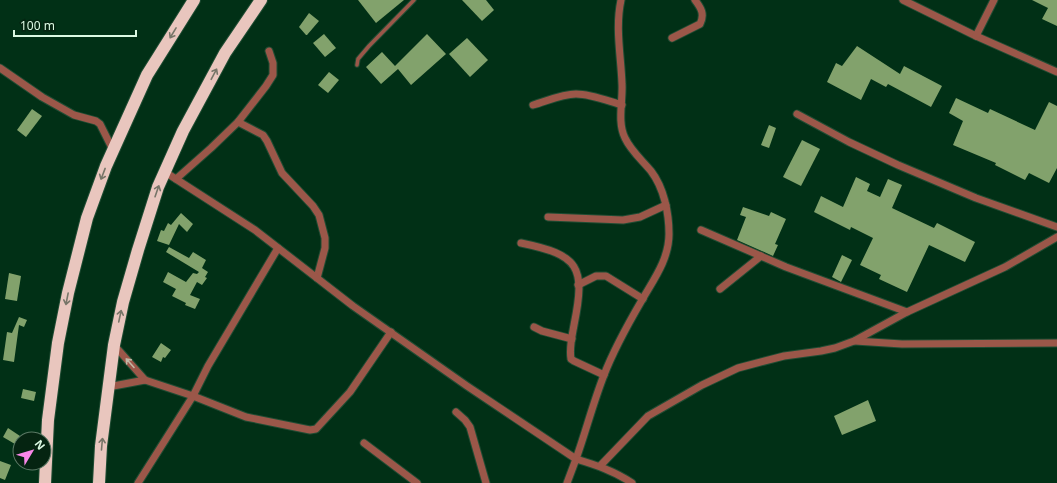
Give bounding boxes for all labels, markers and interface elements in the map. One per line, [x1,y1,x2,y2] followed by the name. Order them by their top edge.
[14,12,136,38] scale bar
[20,17,55,34] text: 100 m
[168,27,176,39] one-way arrow
[210,68,218,80] one-way arrow
[99,168,107,180] one-way arrow
[154,184,161,197] one-way arrow
[62,292,70,305] one-way arrow
[117,309,125,322] one-way arrow
[125,357,134,368] one-way arrow
[12,431,52,471] north arrow
[32,436,49,453] text: N
[98,438,105,451] one-way arrow

